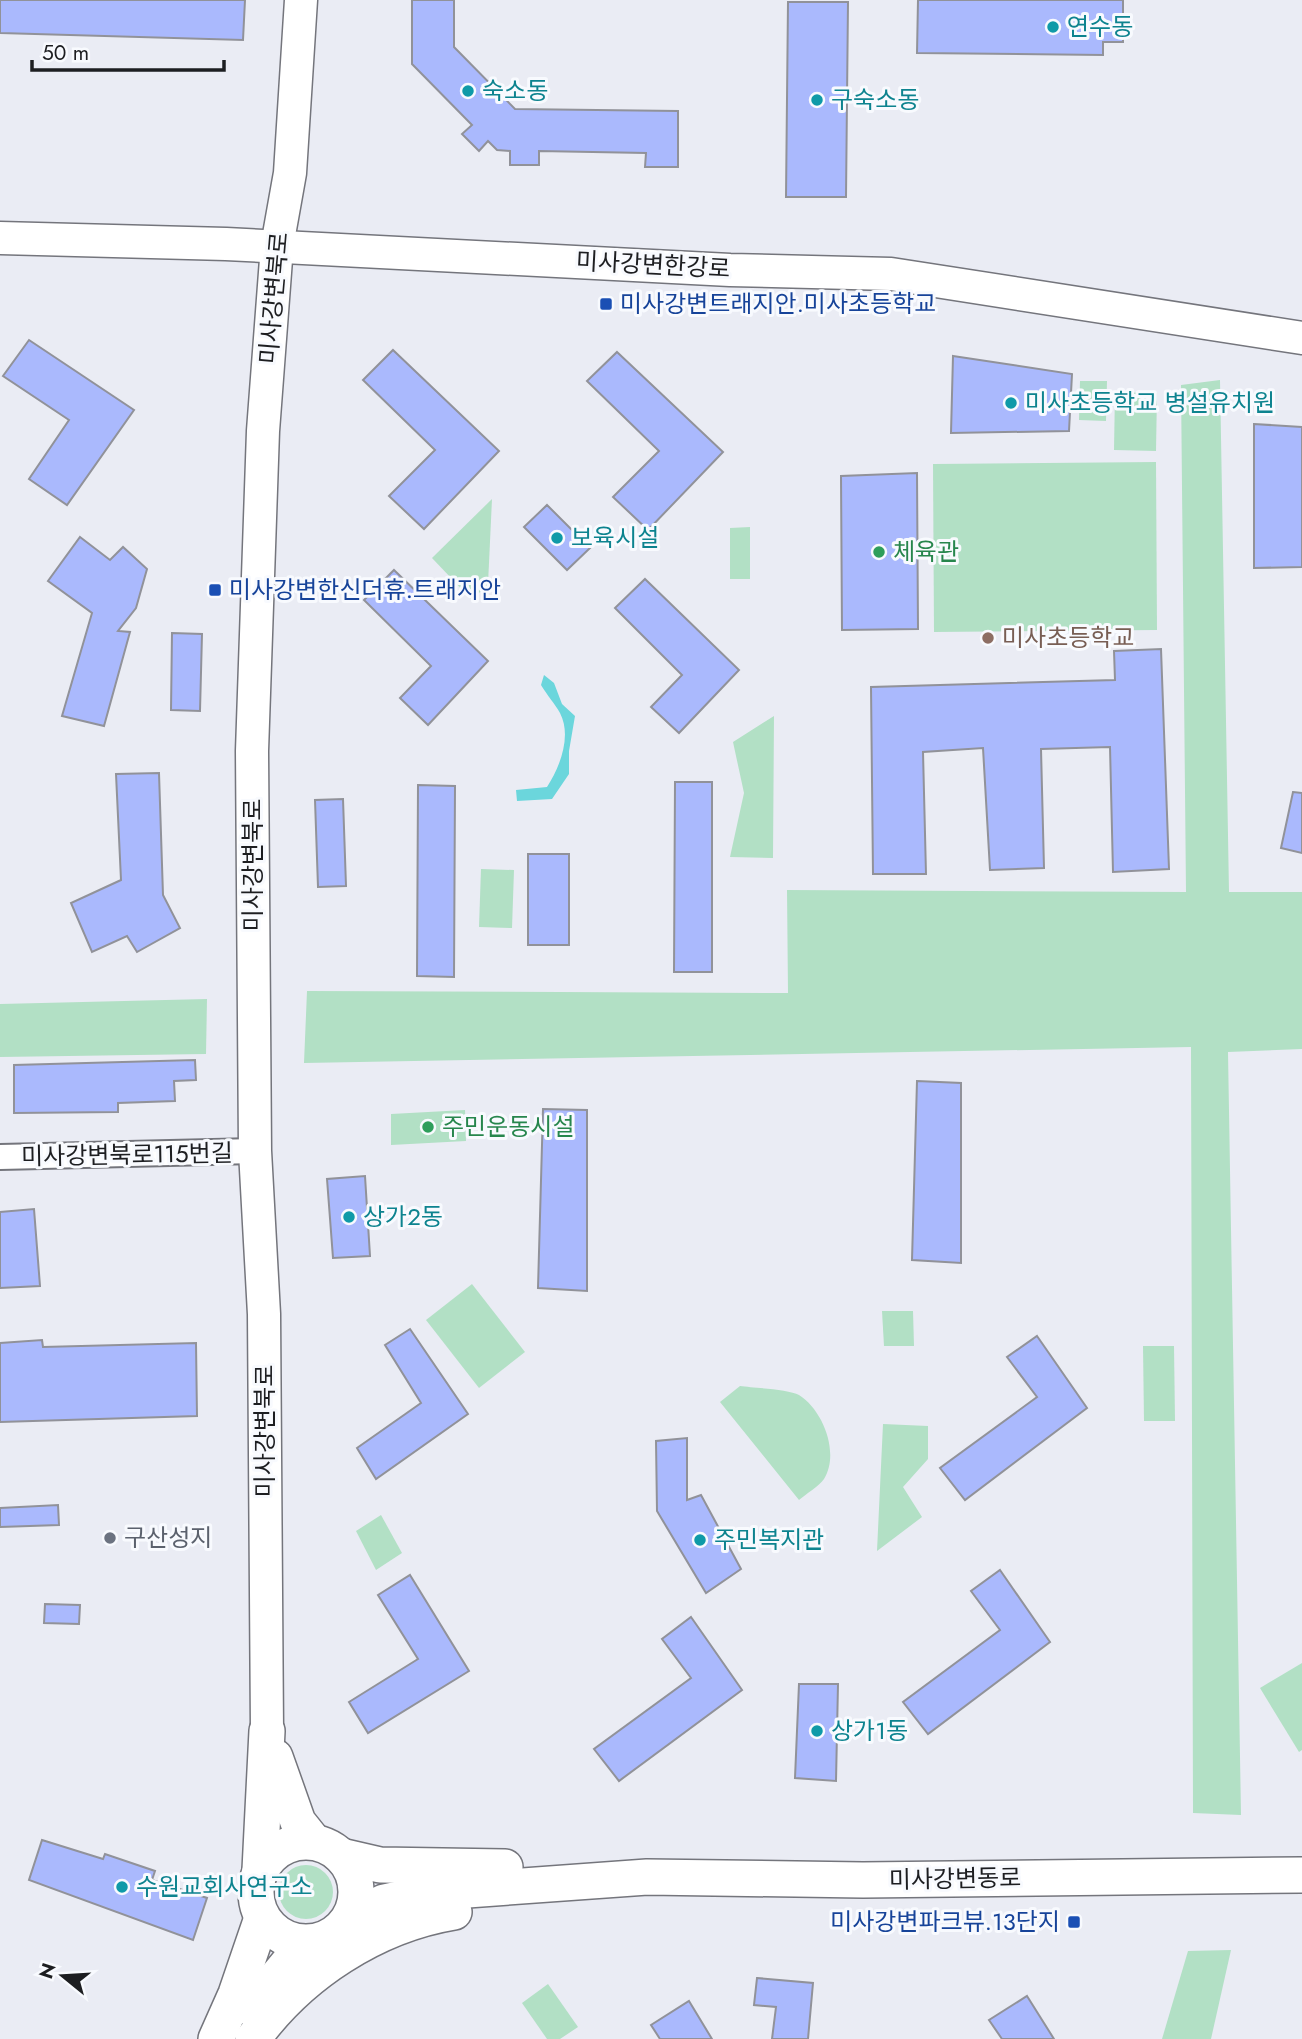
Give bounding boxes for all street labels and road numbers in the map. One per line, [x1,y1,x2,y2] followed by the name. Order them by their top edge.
[250,230,297,365] street label: 미사강변북로
[575,243,731,286] street label: 미사강변한강로
[235,799,270,931] street label: 미사강변북로
[21,1135,233,1174] street label: 미사강변북로115번길
[247,1365,282,1497] street label: 미사강변북로
[888,1860,1022,1897] street label: 미사강변동로

